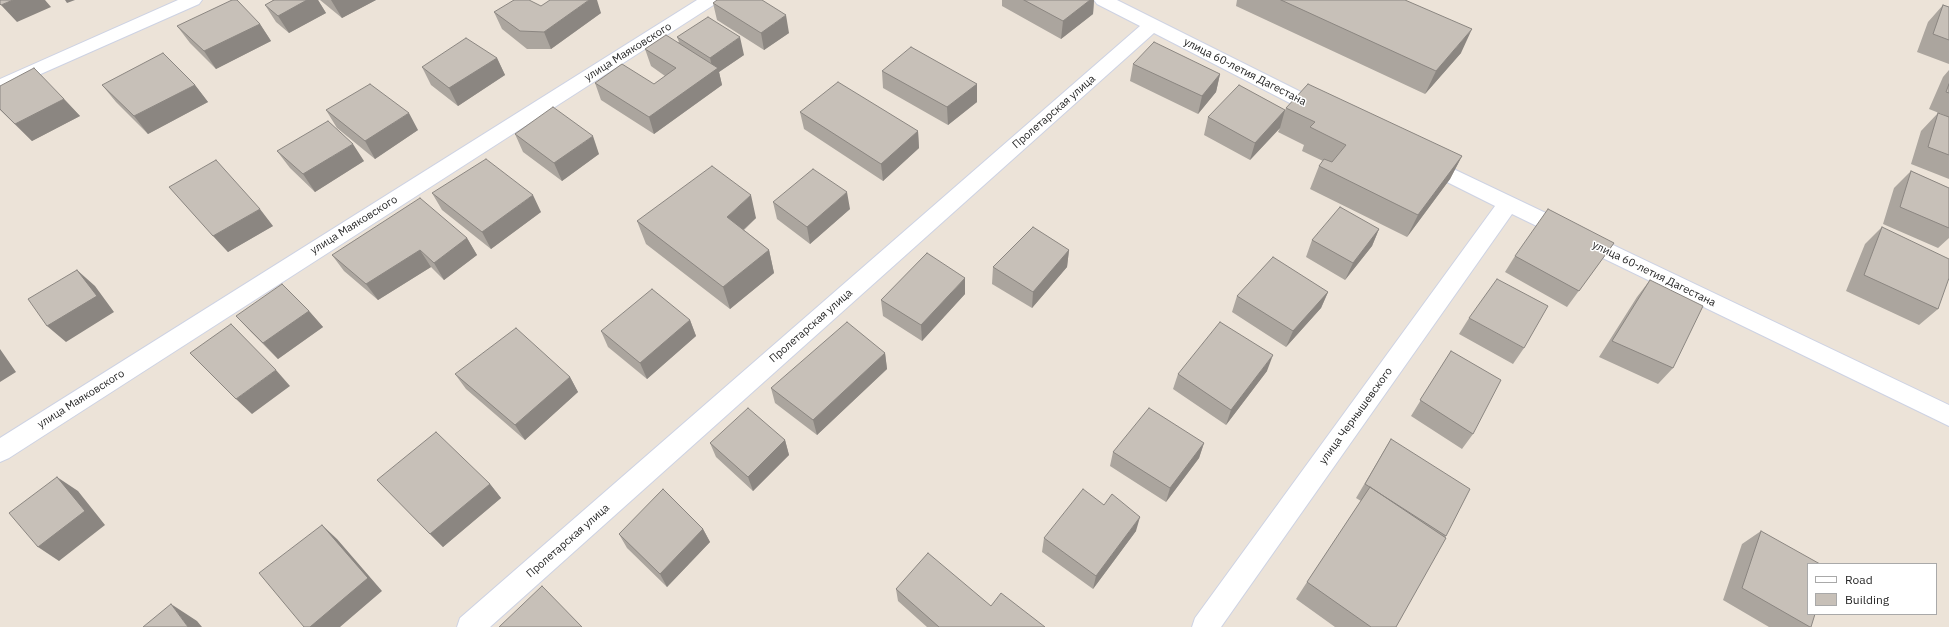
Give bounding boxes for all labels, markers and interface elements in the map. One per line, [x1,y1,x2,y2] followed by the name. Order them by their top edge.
[582,20,674,84] street label: улица Маяковского
[1182,35,1308,109] street label: улица 60-летия Дагестана
[1010,72,1098,152] street label: Пролетарская улица
[308,193,400,257] street label: улица Маяковского
[1590,238,1718,310] street label: улица 60-летия Дагестана
[767,286,855,366] street label: Пролетарская улица
[1316,365,1396,467] street label: улица Чернышевского
[35,367,127,431] street label: улица Маяковского
[524,501,612,581] street label: Пролетарская улица
[1807,563,1937,615] legend
[1845,572,1873,587] text: Road
[1845,592,1889,607] text: Building

